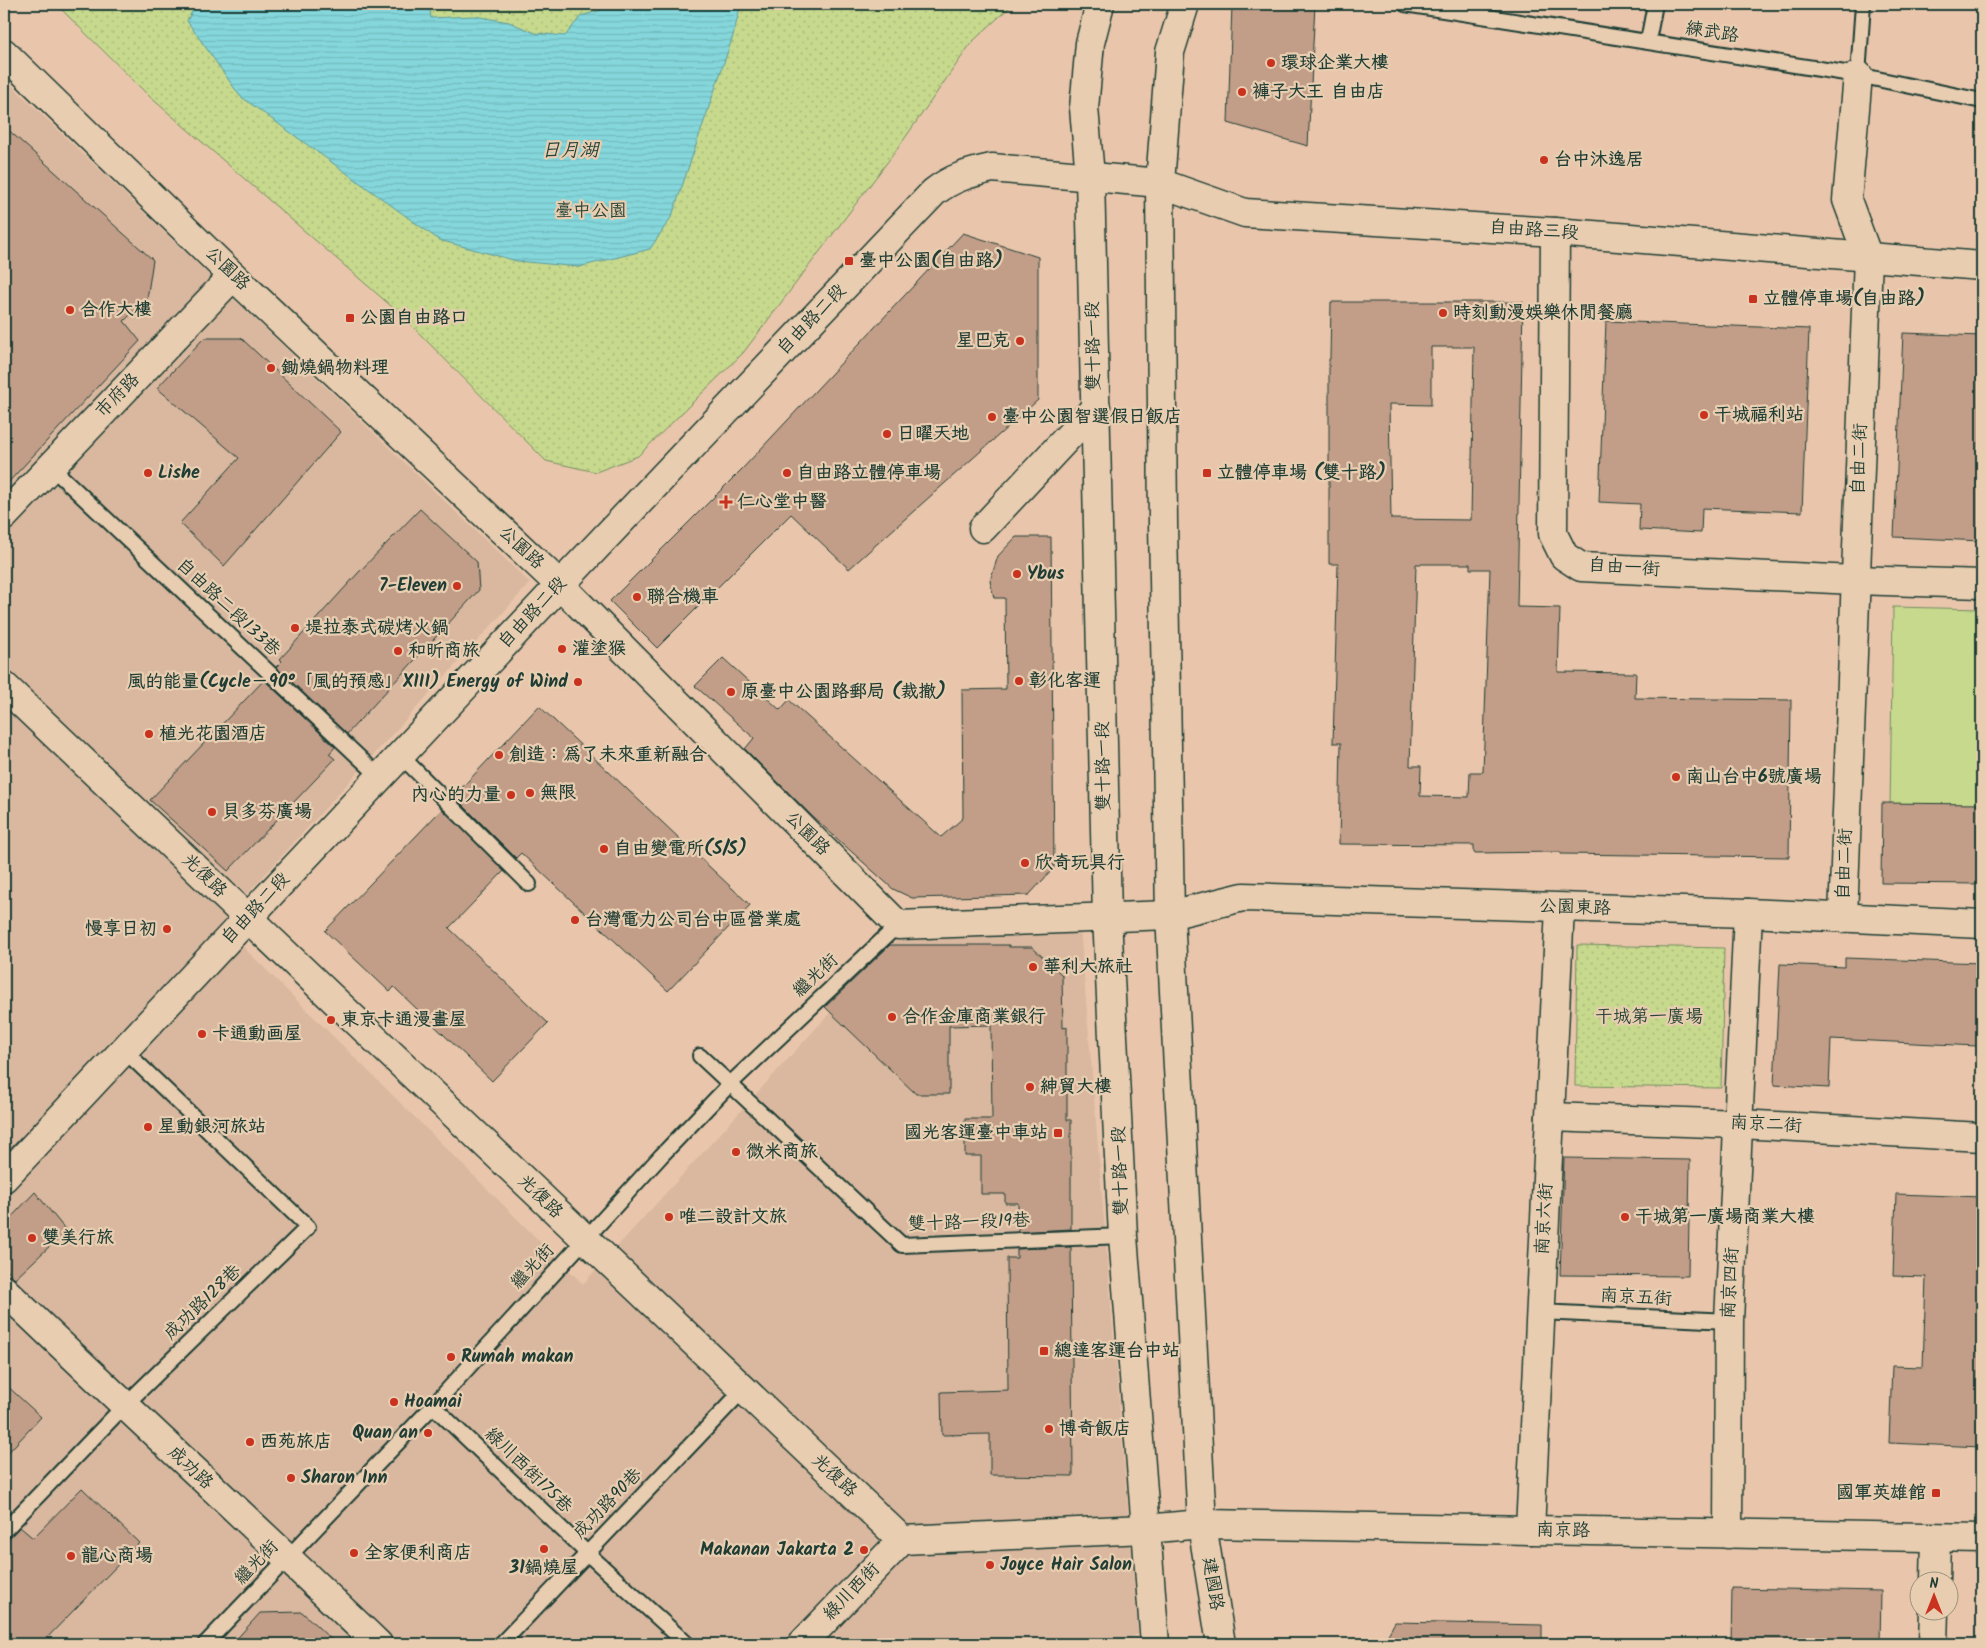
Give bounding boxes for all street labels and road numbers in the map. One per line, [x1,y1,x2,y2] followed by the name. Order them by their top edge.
[1683,14,1741,52] street label: 練武路
[1488,213,1580,249] street label: 自由路三段
[198,240,256,298] street label: 公園路
[770,278,854,362] street label: 自由路二段
[1079,301,1109,391] street label: 雙十路一段
[89,367,147,425] street label: 市府路
[1844,423,1876,495] street label: 自由二街
[491,519,551,577] street label: 公園路
[1587,551,1661,585] street label: 自由一街
[169,552,287,664] street label: 自由路二段133巷
[492,570,574,656] street label: 自由路二段
[1089,721,1119,811] street label: 雙十路一段
[778,805,836,863] street label: 公園路
[1829,828,1861,900] street label: 自由二街
[175,847,233,905] street label: 光復路
[215,866,297,952] street label: 自由路二段
[1539,892,1611,924] street label: 公園東路
[786,947,846,1005] street label: 繼光街
[1729,1109,1803,1141] street label: 南京二街
[1105,1126,1137,1216] street label: 雙十路一段
[511,1168,569,1226] street label: 光復路
[1529,1182,1561,1256] street label: 南京六街
[907,1206,1031,1240] street label: 雙十路一段19巷
[504,1237,562,1297] street label: 繼光街
[1715,1246,1747,1320] street label: 南京四街
[157,1258,249,1348] street label: 成功路128巷
[1599,1282,1673,1314] street label: 南京五街
[477,1421,579,1521] street label: 綠川西街175巷
[160,1439,220,1497] street label: 成功路
[804,1447,864,1505] street label: 光復路
[566,1462,650,1546] street label: 成功路90巷
[1536,1516,1590,1546] street label: 南京路
[228,1534,286,1592] street label: 繼光街
[1193,1555,1231,1613] street label: 建國路
[817,1556,887,1628] street label: 綠川西街

